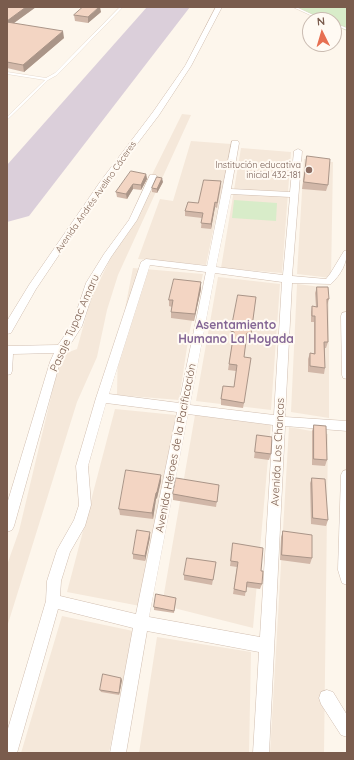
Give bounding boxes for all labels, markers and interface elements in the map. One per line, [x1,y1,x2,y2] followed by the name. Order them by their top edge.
[302,12,342,52] north arrow
[316,14,326,28] text: N
[53,139,139,255] street label: Avenida Andrés Avelino Cáceres
[215,160,301,181] place label: Institución educativa inicial 432-181
[304,165,314,175] marker: Institución educativa inicial 432-181
[48,272,102,374] street label: Pasaje Tupac Amaru
[178,318,294,346] district label: Asentamiento Humano La Hoyada
[153,362,199,534] street label: Avenida Héroes de la Pacificación
[269,397,287,507] street label: Avenida Los Chancas

